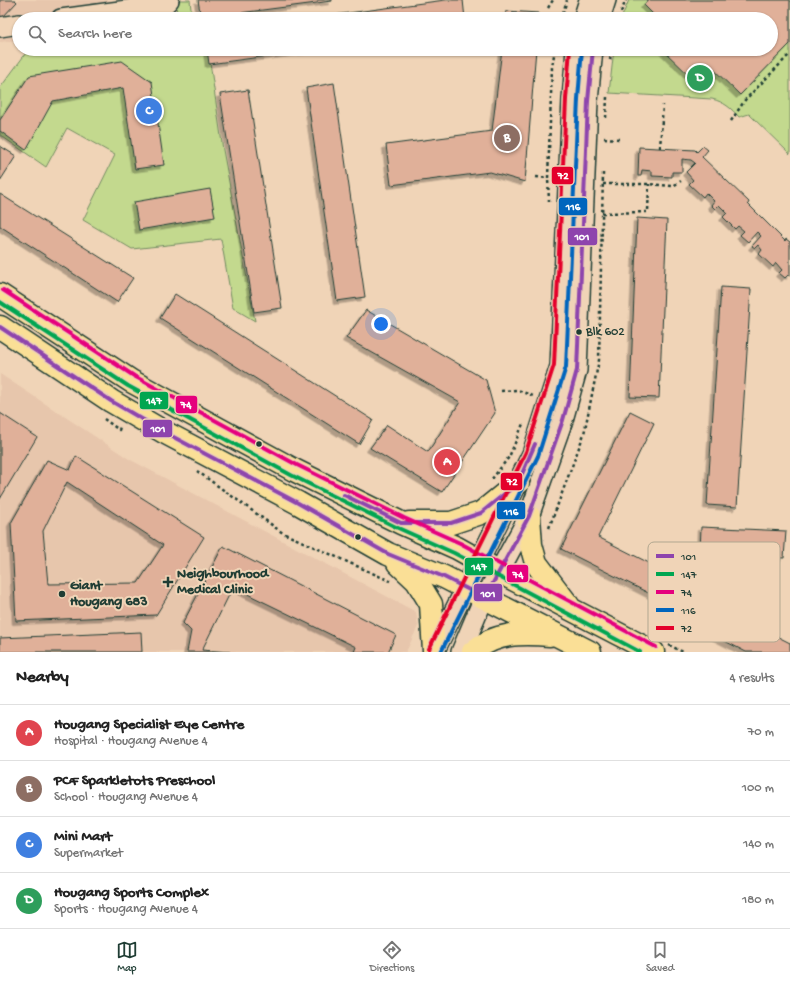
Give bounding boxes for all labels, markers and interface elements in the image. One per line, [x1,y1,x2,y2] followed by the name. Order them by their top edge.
[12,12,778,56] search box
[26,23,48,45] icon: search
[58,25,132,43] text: Search here
[687,63,713,93] pin: D
[136,96,162,126] pin: C
[494,123,520,153] pin: B
[551,166,574,185] line badge: 72
[556,171,569,183] text: 72
[558,197,588,216] line badge: 116
[565,202,581,214] text: 116
[567,227,598,246] line badge: 101
[573,232,590,244] text: 101
[371,314,391,334] your location
[585,325,625,340] place label: Blk 602
[574,327,584,337] marker: Blk 602
[139,391,169,410] line badge: 147
[175,395,198,414] line badge: 74
[145,396,163,408] text: 147
[180,400,192,412] text: 74
[142,419,173,438] line badge: 101
[149,424,166,436] text: 101
[254,439,264,449] unlabelled marker
[434,447,460,477] pin: A
[500,472,523,491] line badge: 72
[505,477,518,489] text: 72
[496,501,526,520] line badge: 116
[503,507,519,519] text: 116
[353,532,363,542] unlabelled marker
[648,542,780,642] legend
[680,552,696,564] text: 101
[464,557,494,576] line badge: 147
[470,562,488,574] text: 147
[506,564,529,583] line badge: 74
[177,566,270,599] place label: Neighbourhood Medical Clinic
[512,570,524,582] text: 74
[680,570,697,582] text: 147
[162,576,174,588] marker: Neighbourhood Medical Clinic
[70,578,148,611] place label: Giant Hougang 683
[473,583,503,602] line badge: 101
[680,588,693,600] text: 74
[57,589,67,599] marker: Giant Hougang 683
[479,589,496,601] text: 101
[680,606,696,618] text: 116
[680,624,693,636] text: 72
[16,668,69,688] text: Nearby
[730,671,774,686] text: 4 results
[54,716,244,734] text: Hougang Specialist Eye Centre
[25,725,33,740] text: A
[748,725,774,740] text: 70 m
[54,734,208,749] text: Hospital · Hougang Avenue 4
[54,772,215,790] text: PCF Sparkletots Preschool
[26,781,32,796] text: B
[742,781,774,796] text: 100 m
[54,790,198,805] text: School · Hougang Avenue 4
[54,828,112,846] text: Mini Mart
[25,837,33,852] text: C
[743,837,774,852] text: 140 m
[54,846,123,861] text: Supermarket
[54,884,209,902] text: Hougang Sports Complex
[25,893,33,908] text: D
[742,893,774,908] text: 180 m
[54,902,198,917] text: Sports · Hougang Avenue 4
[116,939,138,975] tab: Map
[370,939,414,975] tab: Directions
[646,939,674,975] tab: Saved

